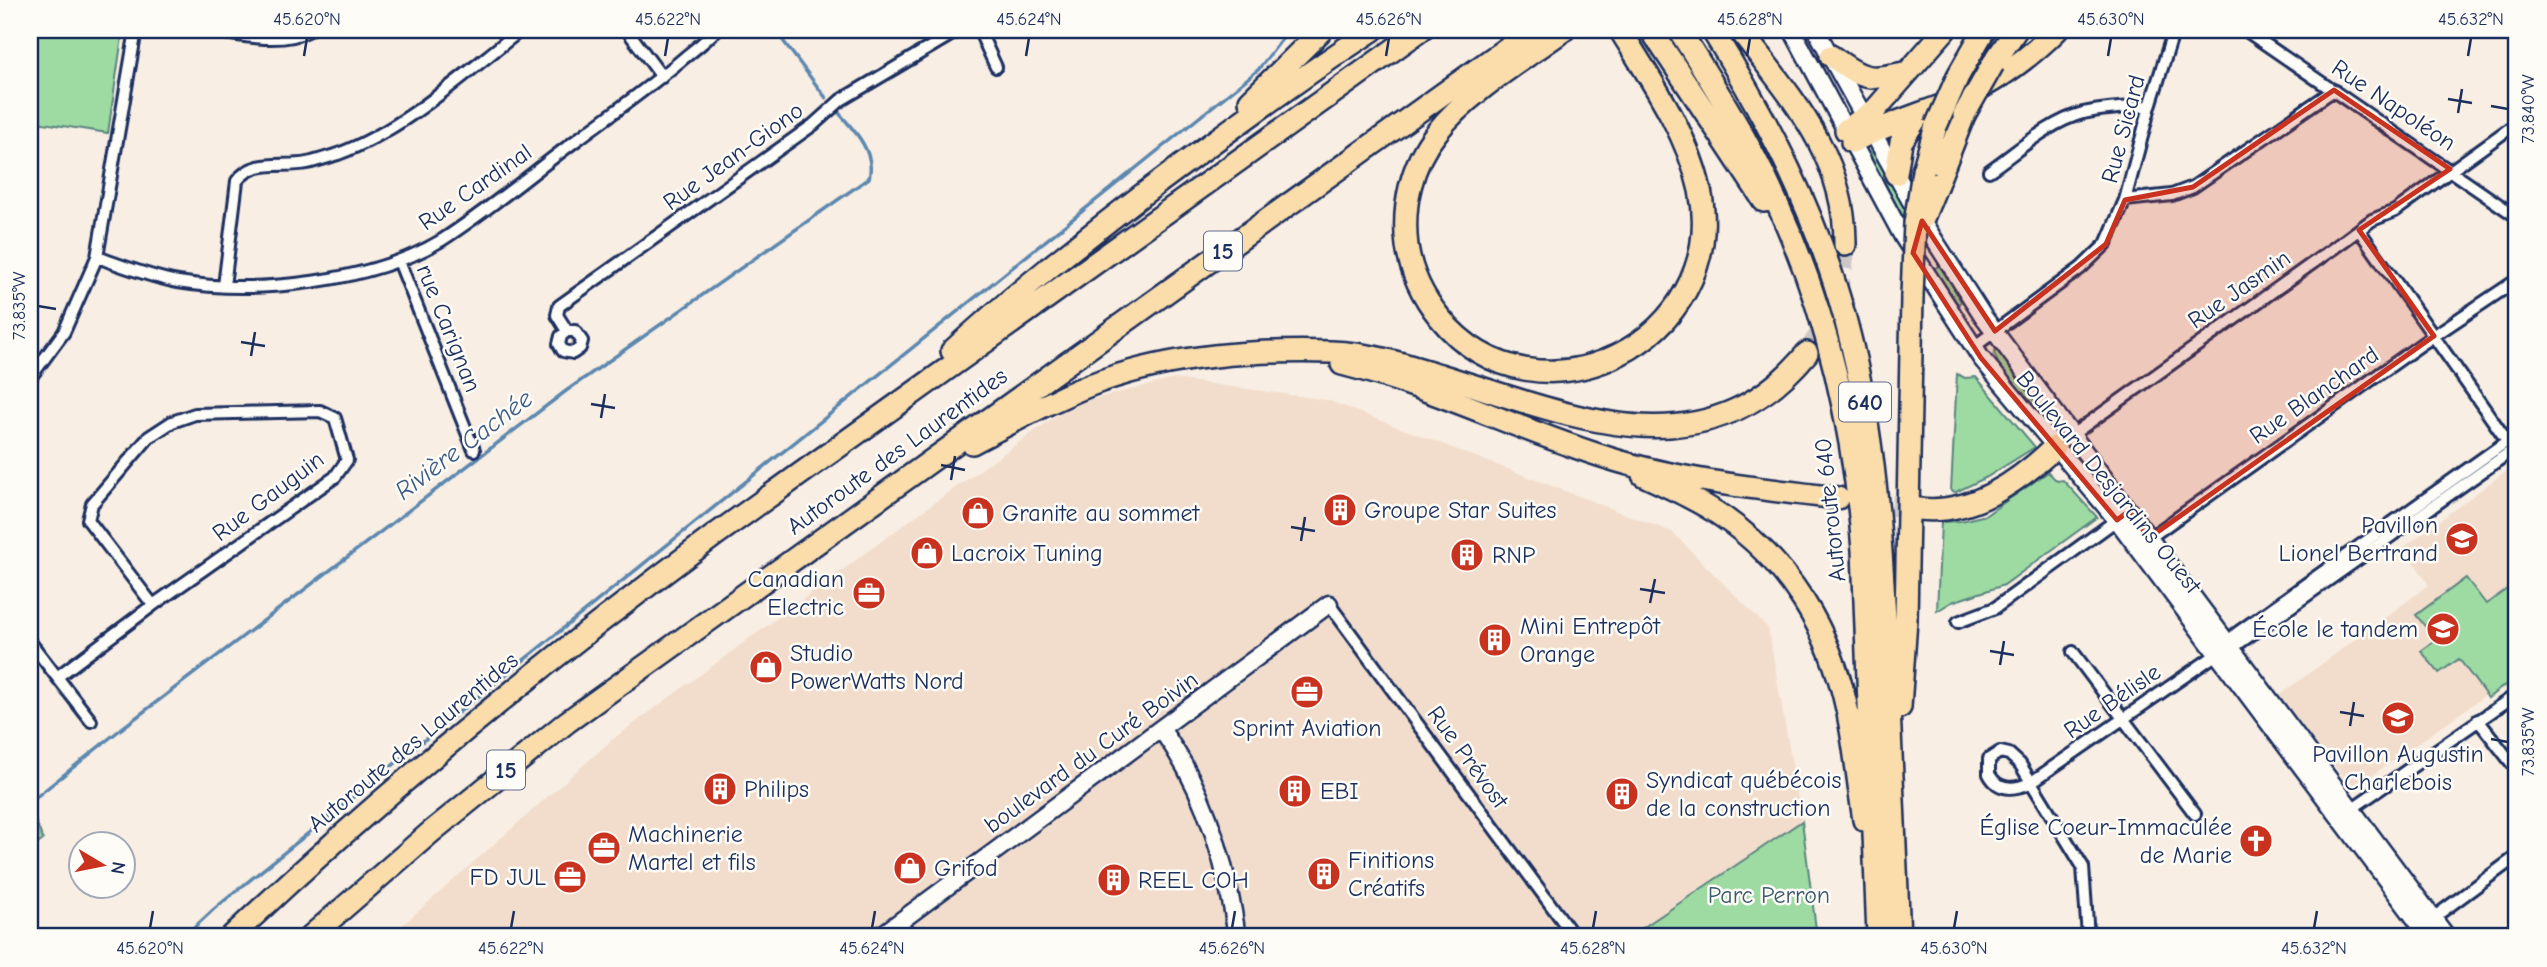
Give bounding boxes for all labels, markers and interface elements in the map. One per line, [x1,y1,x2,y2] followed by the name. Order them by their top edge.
[273,9,341,30] text: 45.620°N
[635,9,701,30] text: 45.622°N
[996,9,1062,30] text: 45.624°N
[1356,9,1422,30] text: 45.626°N
[1717,9,1783,30] text: 45.628°N
[2077,9,2145,30] text: 45.630°N
[2438,9,2504,30] text: 45.632°N
[2327,53,2461,157] street label: Rue Napoléon
[2095,72,2151,186] street label: Rue Sicard
[2518,74,2539,144] text: 73.840°W
[658,96,808,216] street label: Rue Jean-Giono
[413,138,537,236] street label: Rue Cardinal
[1204,232,1242,270] road number: 15
[2182,244,2296,334] street label: Rue Jasmin
[411,260,487,396] street label: rue Carignan
[9,271,30,340] text: 73.835°W
[2244,340,2384,450] street label: Rue Blanchard
[781,362,1013,540] street label: Autoroute des Laurentides
[2010,365,2208,600] street label: Boulevard Desjardins Ouest
[1839,382,1891,422] road number: 640
[389,384,539,506] water label: Rivière Cachée
[1809,437,1851,583] street label: Autoroute 640
[207,445,329,547] street label: Rue Gauguin
[1321,491,1359,529] building icon: Groupe Star Suites
[959,494,997,532] shop icon: Granite au sommet
[1364,496,1557,524] place label: Groupe Star Suites
[1002,499,1201,527] place label: Granite au sommet
[2279,511,2438,567] place label: Pavillon Lionel Bertrand
[2443,520,2481,558] school or university icon: Pavillon Lionel Bertrand
[908,534,946,572] shop icon: Lacroix Tuning
[1448,536,1486,574] building icon: RNP
[951,539,1103,567] place label: Lacroix Tuning
[1492,541,1536,569] place label: RNP
[747,565,844,621] place label: Canadian Electric
[850,574,888,612] office icon: Canadian Electric
[2424,610,2462,648] school or university icon: École le tandem
[1520,612,1661,668] place label: Mini Entrepôt Orange
[2252,615,2418,643] place label: École le tandem
[1476,621,1514,659] building icon: Mini Entrepôt Orange
[790,639,964,695] place label: Studio PowerWatts Nord
[302,646,524,838] street label: Autoroute des Laurentides
[747,648,785,686] shop icon: Studio PowerWatts Nord
[2058,658,2166,744] street label: Rue Bélisle
[979,665,1203,839] street label: boulevard du Curé Boivin
[1288,673,1326,711] office icon: Sprint Aviation
[2379,699,2417,737] school or university icon: Pavillon Augustin Charlebois
[1421,700,1515,815] street label: Rue Prévost
[2518,707,2539,776] text: 73.835°W
[1232,714,1382,742] place label: Sprint Aviation
[2312,740,2484,796] place label: Pavillon Augustin Charlebois
[487,750,525,790] road number: 15
[1646,766,1841,822] place label: Syndicat québécois de la construction
[701,770,739,808] building icon: Philips
[1276,772,1314,810] building icon: EBI
[744,775,809,803] place label: Philips
[1603,775,1641,813] building icon: Syndicat québécois de la construction
[1320,777,1359,805] place label: EBI
[1980,813,2232,869] place label: Église Coeur-Immaculée de Marie
[628,820,756,876] place label: Machinerie Martel et fils
[2237,822,2275,860] church icon: Église Coeur-Immaculée de Marie
[585,829,623,867] office icon: Machinerie Martel et fils
[66,830,136,900] north arrow
[1348,846,1434,902] place label: Finitions Créatifs
[891,849,929,887] shop icon: Grifod
[934,854,998,882] place label: Grifod
[1305,855,1343,893] building icon: Finitions Créatifs
[551,858,589,896] office icon: FD JUL
[106,860,130,876] text: N
[1095,861,1133,899] building icon: REEL COH
[470,863,546,891] place label: FD JUL
[1138,866,1249,894] place label: REEL COH
[1708,881,1830,909] park label: Parc Perron
[116,938,184,959] text: 45.620°N
[478,938,544,959] text: 45.622°N
[839,938,905,959] text: 45.624°N
[1199,938,1265,959] text: 45.626°N
[1560,938,1626,959] text: 45.628°N
[1920,938,1988,959] text: 45.630°N
[2281,938,2347,959] text: 45.632°N

